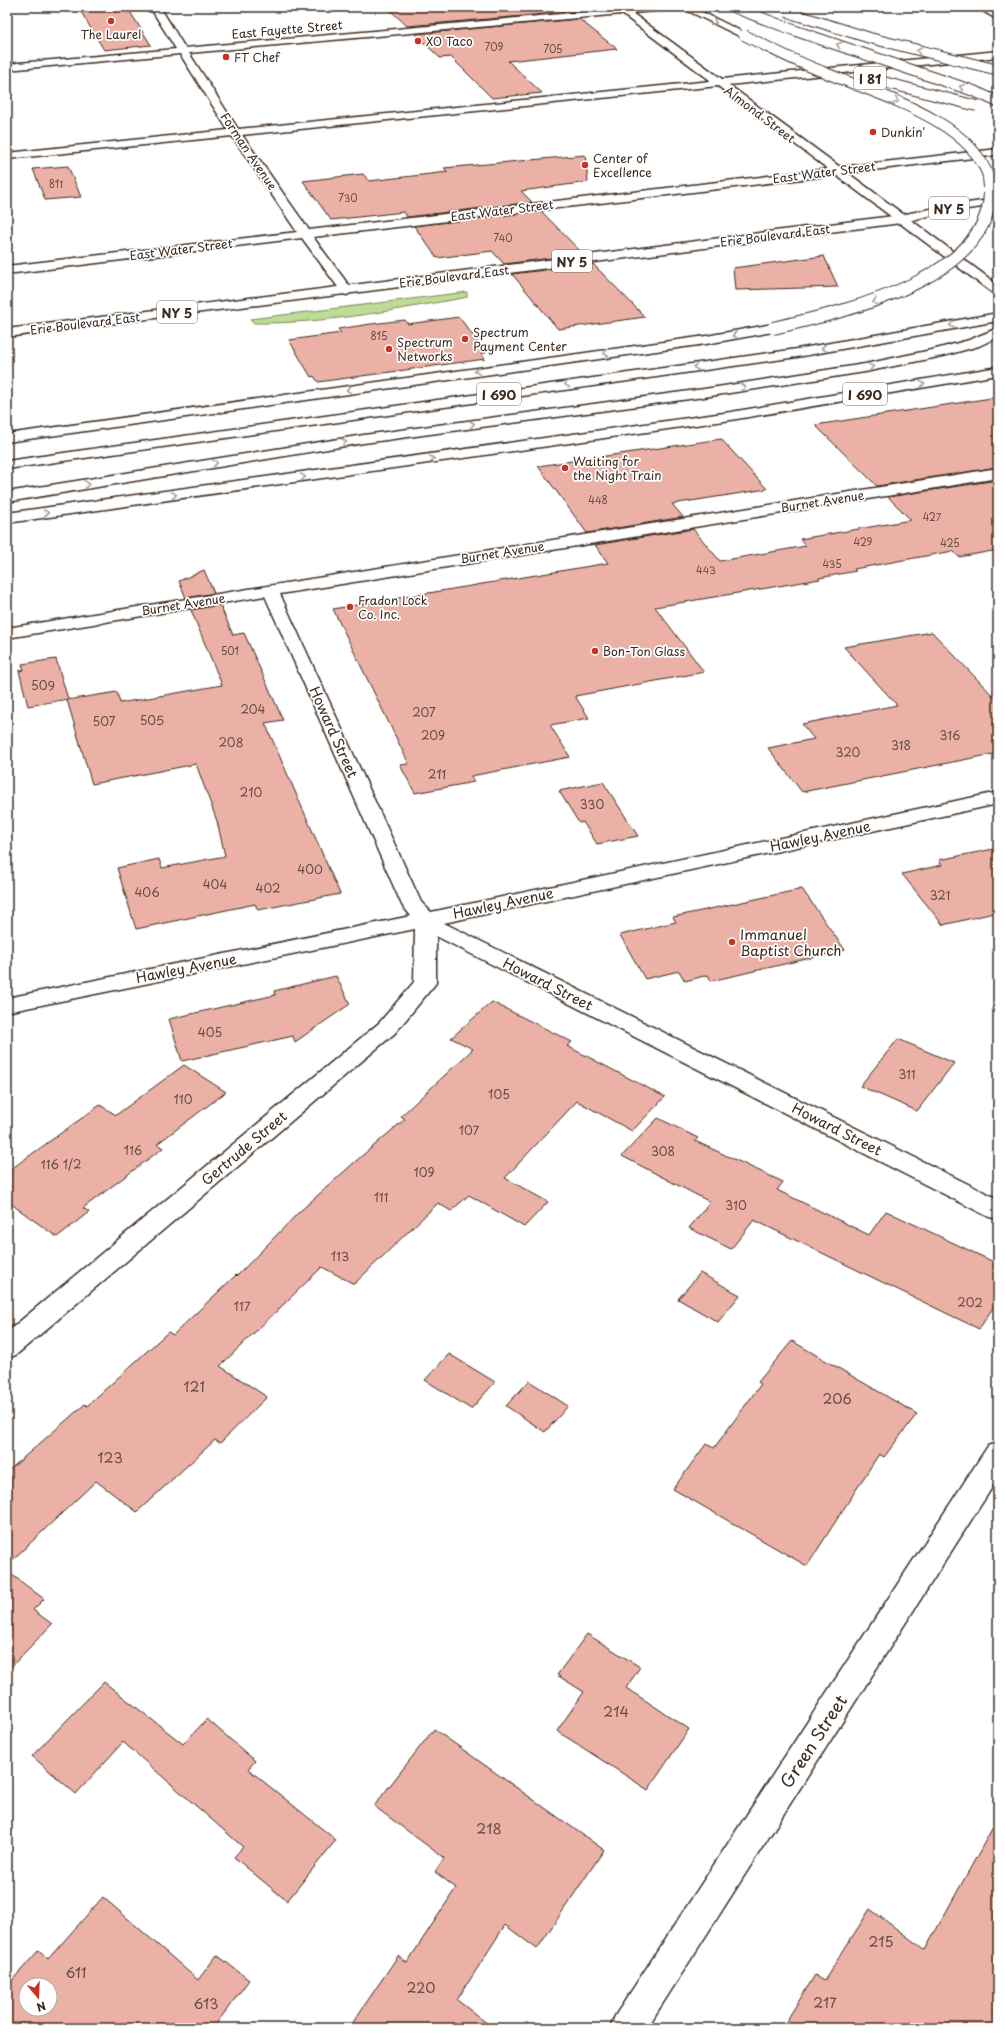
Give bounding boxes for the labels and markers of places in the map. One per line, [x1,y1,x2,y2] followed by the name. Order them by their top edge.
[106,16,116,26] marker: The Laurel
[81,25,141,43] place label: The Laurel
[426,32,473,50] place label: XO Taco
[413,36,423,46] marker: XO Taco
[234,48,281,66] place label: FT Chef
[221,52,231,62] marker: FT Chef
[881,123,925,141] place label: Dunkin'
[868,127,878,137] marker: Dunkin'
[593,149,652,181] place label: Center of Excellence
[580,160,590,170] marker: Center of Excellence
[473,323,567,355] place label: Spectrum Payment Center
[397,333,453,365] place label: Spectrum Networks
[460,334,470,344] marker: Spectrum Payment Center
[384,344,394,354] marker: Spectrum Networks
[573,452,662,484] place label: Waiting for the Night Train
[560,463,570,473] marker: Waiting for the Night Train
[358,591,428,623] place label: Fradon Lock Co. Inc.
[345,602,355,612] marker: Fradon Lock Co. Inc.
[603,642,686,660] place label: Bon-Ton Glass
[590,646,600,656] marker: Bon-Ton Glass
[740,924,841,961] place label: Immanuel Baptist Church
[727,937,737,947] marker: Immanuel Baptist Church

